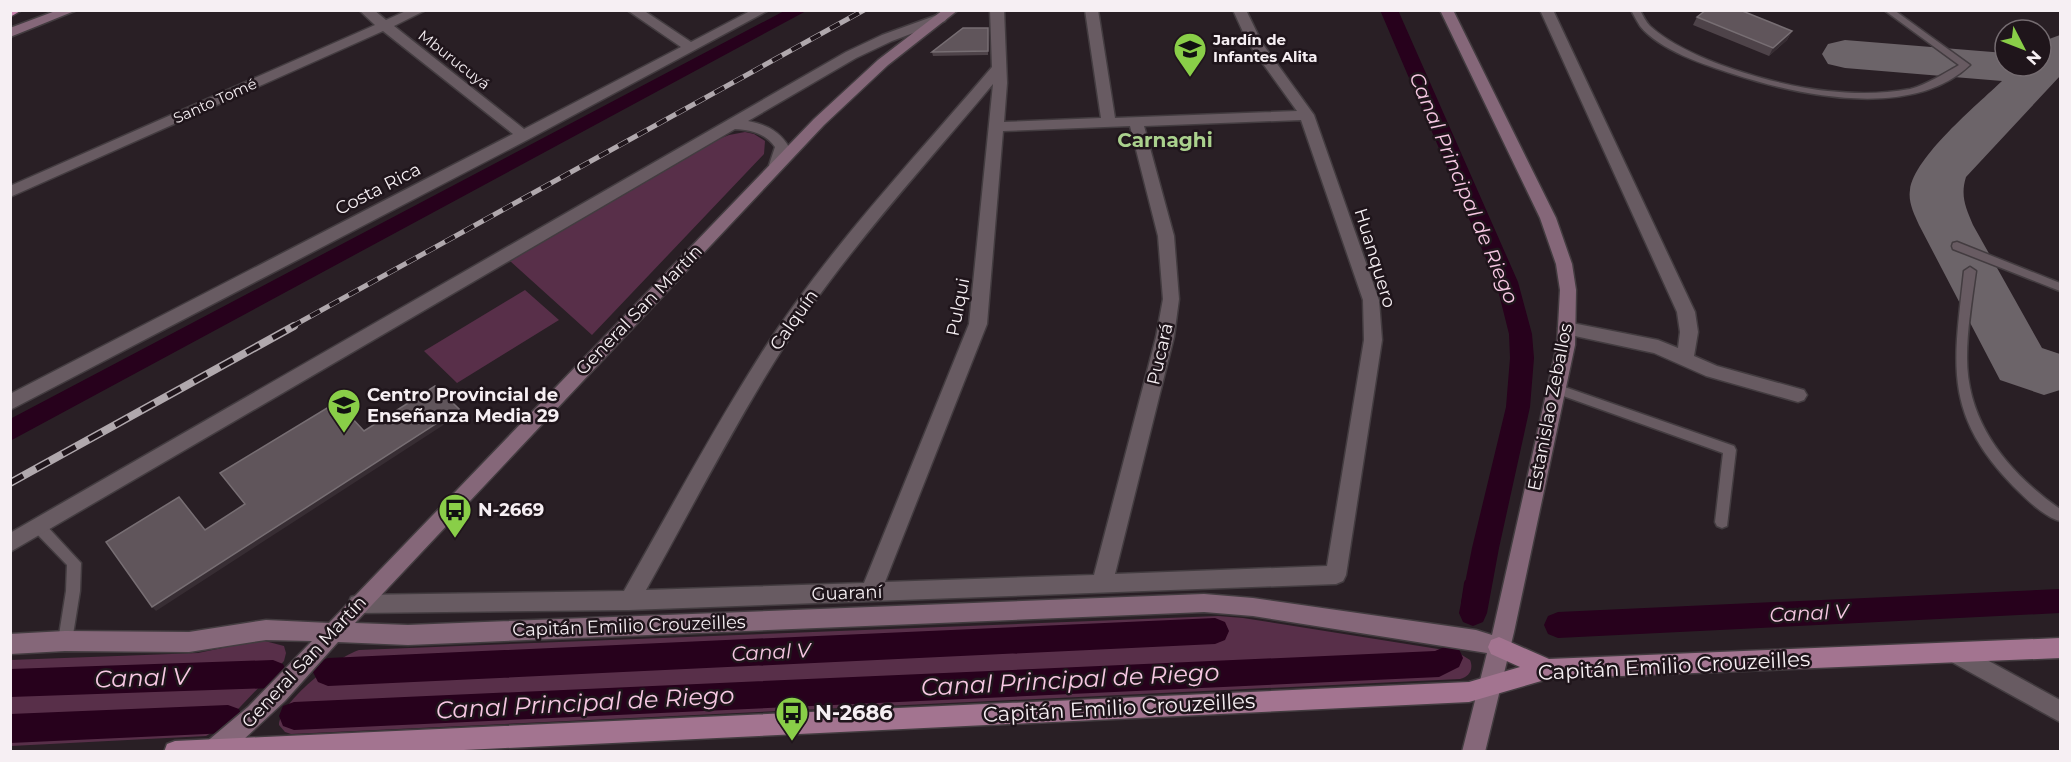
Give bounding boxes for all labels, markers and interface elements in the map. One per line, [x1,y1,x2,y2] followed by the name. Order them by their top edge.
[1993,18,2053,78] north arrow
[415,26,494,94] street label: Mburucuyá
[1212,30,1318,66] place label: Jardín de Infantes Alita
[1172,31,1208,78] school or university icon: Jardín de Infantes Alita
[2022,47,2045,69] text: N
[1404,69,1524,307] water label: Canal Principal de Riego
[170,74,260,127] street label: Santo Tomé
[1117,128,1213,152] district label: Carnaghi
[331,158,425,220] street label: Costa Rica
[1349,206,1401,310] street label: Huanquero
[571,240,707,380] street label: General San Martín
[942,276,974,338] street label: Pulqui
[765,285,823,355] street label: Calquín
[1142,321,1178,387] street label: Pucará
[1523,321,1577,493] street label: Estanislao Zeballos
[367,384,559,427] place label: Centro Provincial de Enseñanza Media 29
[326,387,362,434] school or university icon: Centro Provincial de Enseñanza Media 29
[437,492,473,539] bus stop icon: N-2669
[478,499,544,521] place label: N-2669
[811,581,884,605] street label: Guaraní
[237,591,371,733] street label: General San Martín
[1769,599,1851,627] water label: Canal V
[512,611,746,641] street label: Capitán Emilio Crouzeilles
[731,638,813,666] water label: Canal V
[1537,646,1811,685] street label: Capitán Emilio Crouzeilles
[920,657,1220,702] water label: Canal Principal de Riego
[94,661,192,694] water label: Canal V
[435,680,735,725] water label: Canal Principal de Riego
[982,688,1256,727] street label: Capitán Emilio Crouzeilles
[774,695,810,742] bus stop icon: N-2686
[815,700,893,725] place label: N-2686

